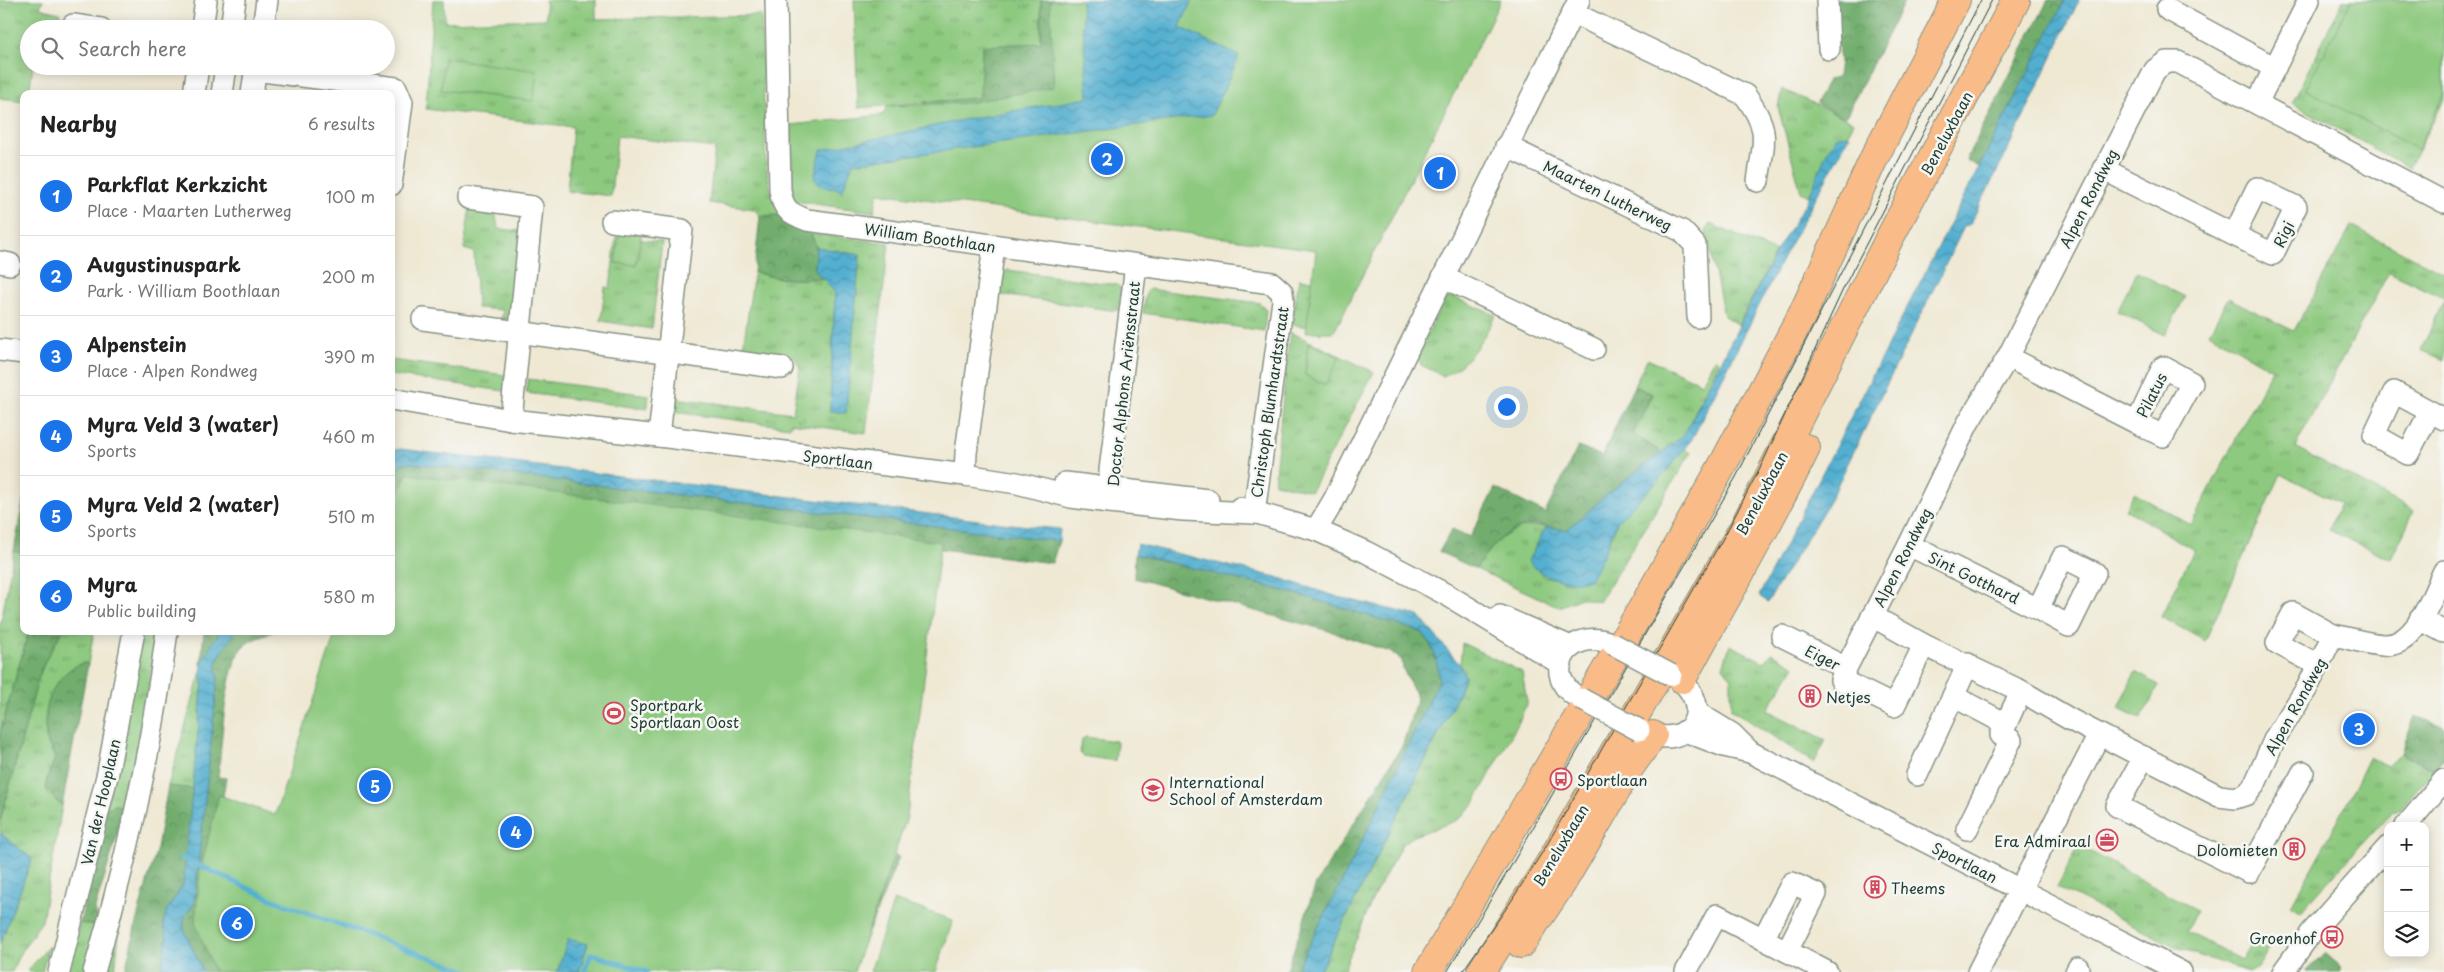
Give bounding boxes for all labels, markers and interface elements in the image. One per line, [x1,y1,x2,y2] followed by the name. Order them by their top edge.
[20,20,395,75] search box
[38,34,66,62] icon: search
[78,34,187,62] text: Search here
[1914,87,1978,179] street label: Beneluxbaan
[40,107,117,139] text: Nearby
[308,111,375,135] text: 6 results
[1091,140,1123,178] pin: 2
[2053,144,2123,252] street label: Alpen Rondweg
[1424,154,1456,192] pin: 1
[1540,154,1676,236] street label: Maarten Lutherweg
[87,170,268,198] text: Parkflat Kerkzicht
[52,184,60,208] text: 1
[326,184,375,208] text: 100 m
[87,198,292,222] text: Place · Maarten Lutherweg
[863,216,997,258] street label: William Boothlaan
[2267,217,2299,251] street label: Rigi
[87,250,241,278] text: Augustinuspark
[50,264,62,288] text: 2
[322,264,375,288] text: 200 m
[87,278,280,302] text: Park · William Boothlaan
[1101,280,1145,488] street label: Doctor Alphons Ariënsstraat
[1244,305,1294,499] street label: Christoph Blumhardtstraat
[87,330,187,358] text: Alpenstein
[51,344,61,368] text: 3
[324,344,375,368] text: 390 m
[87,358,258,382] text: Place · Alpen Rondweg
[2130,368,2172,422] street label: Pilatus
[1494,394,1520,420] your location
[87,410,279,438] text: Myra Veld 3 (water)
[51,424,61,448] text: 4
[323,424,375,448] text: 460 m
[87,438,136,462] text: Sports
[802,443,874,475] street label: Sportlaan
[1729,447,1793,539] street label: Beneluxbaan
[87,490,280,518] text: Myra Veld 2 (water)
[1867,503,1937,611] street label: Alpen Rondweg
[51,504,61,528] text: 5
[327,504,375,528] text: 510 m
[87,518,136,542] text: Sports
[1924,545,2024,609] street label: Sint Gotthard
[87,570,137,598] text: Myra
[50,584,62,608] text: 6
[323,584,375,608] text: 580 m
[87,598,197,622] text: Public building
[1801,638,1845,676] street label: Eiger
[2259,653,2331,759] street label: Alpen Rondweg
[1798,684,1822,708] building icon: Netjes
[1826,685,1871,708] place label: Netjes
[630,693,739,733] place label: Sportpark Sportlaan Oost
[602,701,626,725] sports icon: Sportpark Sportlaan Oost
[2343,710,2375,748] pin: 3
[74,737,126,867] street label: Van der Hooplaan
[359,767,391,805] pin: 5
[1549,767,1573,791] bus stop icon: Sportlaan
[1577,768,1648,791] place label: Sportlaan
[1169,770,1323,810] place label: International School of Amsterdam
[1141,778,1165,802] school or university icon: International School of Amsterdam
[1526,799,1594,891] street label: Beneluxbaan
[500,813,532,851] pin: 4
[2384,822,2429,957] map controls
[2384,822,2429,867] button: +
[2095,828,2119,852] office icon: Era Admiraal
[1994,829,2091,852] place label: Era Admiraal
[1928,836,2002,888] street label: Sportlaan
[2282,837,2306,861] building icon: Dolomieten
[2196,838,2278,861] place label: Dolomieten
[2384,867,2429,912] button: −
[1863,875,1887,899] building icon: Theems
[1891,876,1945,899] place label: Theems
[221,904,253,942] pin: 6
[2384,912,2429,957] button: layers
[2320,925,2344,949] bus stop icon: Groenhof
[2249,926,2317,949] place label: Groenhof

